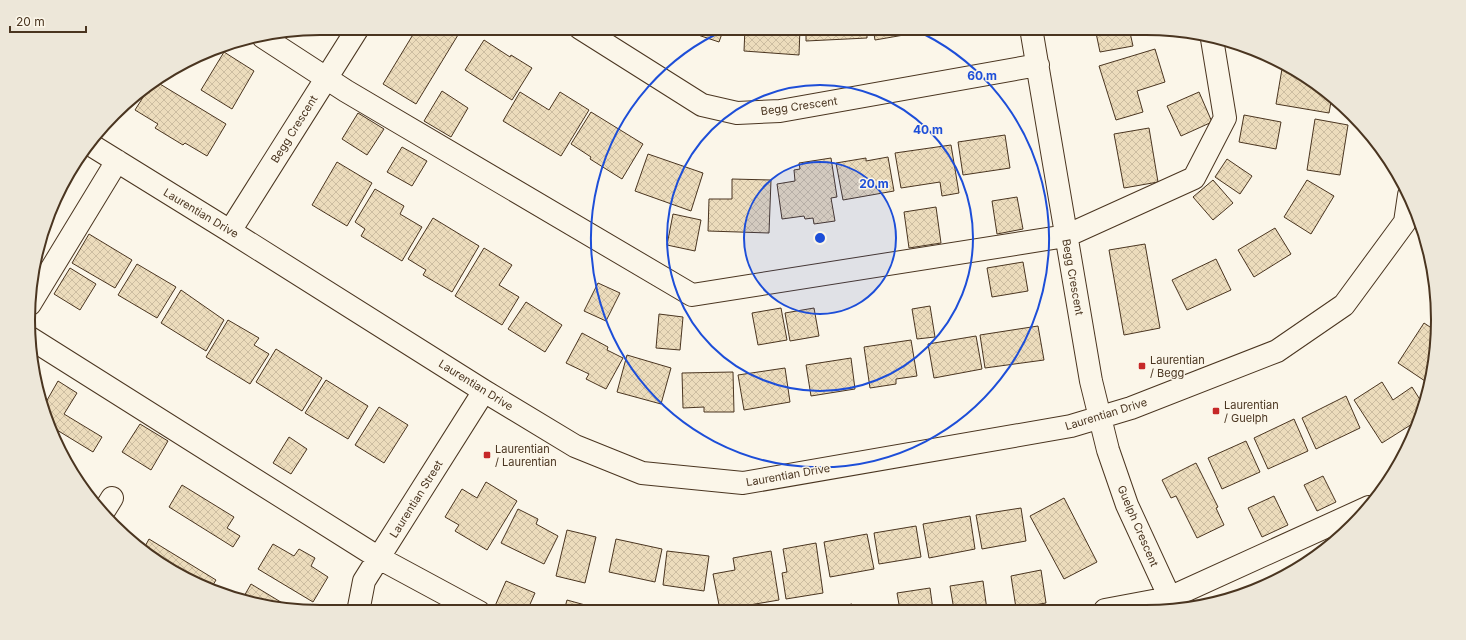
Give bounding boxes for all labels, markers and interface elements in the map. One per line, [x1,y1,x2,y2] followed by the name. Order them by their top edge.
[10,8,86,34] scale bar
[16,14,45,29] text: 20 m
[967,68,997,83] text: 60 m
[268,92,321,165] street label: Begg Crescent
[760,94,839,118] street label: Begg Crescent
[913,122,943,137] text: 40 m
[859,176,889,191] text: 20 m
[161,185,241,241] street label: Laurentian Drive
[813,231,827,245] centre of rings
[1059,238,1087,317] street label: Begg Crescent
[1150,353,1205,380] place label: Laurentian / Begg
[436,357,516,413] street label: Laurentian Drive
[1137,361,1147,371] marker: Laurentian / Begg
[1063,395,1149,433] street label: Laurentian Drive
[1224,398,1279,425] place label: Laurentian / Guelph
[1211,406,1221,416] marker: Laurentian / Guelph
[495,442,557,469] place label: Laurentian / Laurentian
[482,450,492,460] marker: Laurentian / Laurentian
[387,457,446,540] street label: Laurentian Street
[745,461,831,489] street label: Laurentian Drive
[1115,483,1162,569] street label: Guelph Crescent

